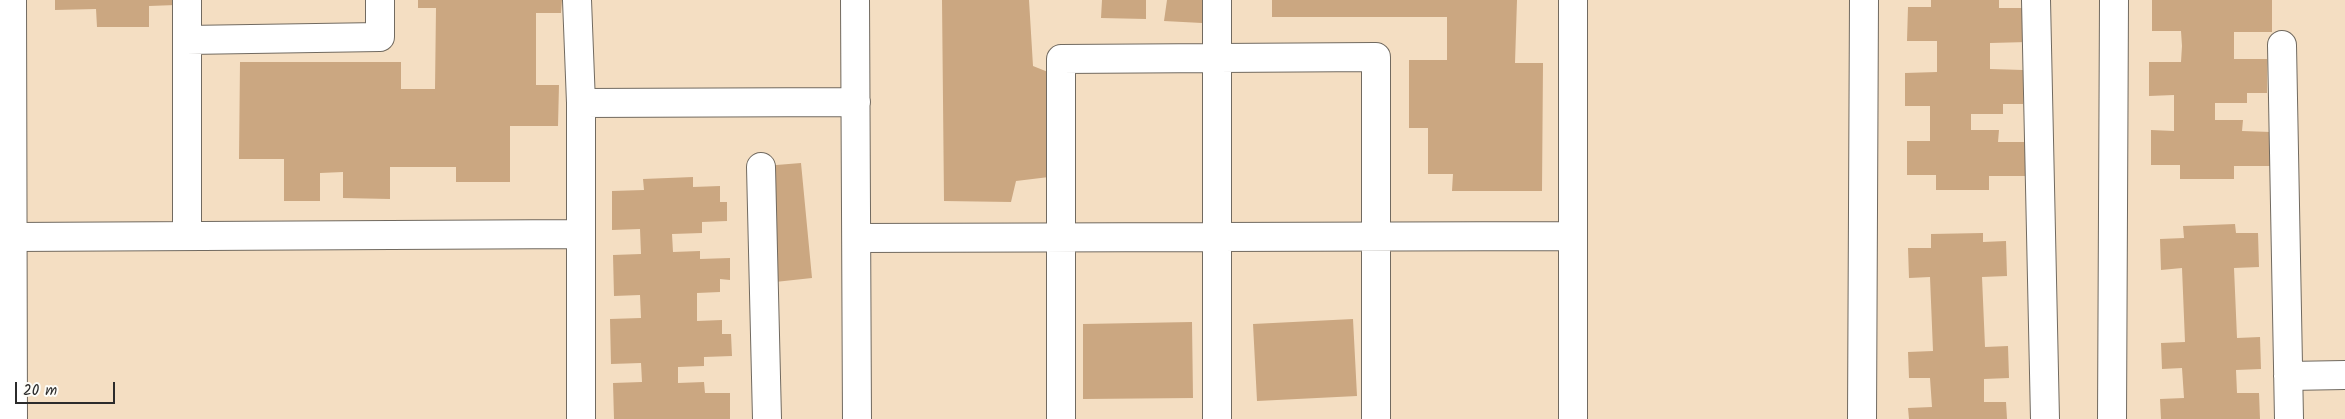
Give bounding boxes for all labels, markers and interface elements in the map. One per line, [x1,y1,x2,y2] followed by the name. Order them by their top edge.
[18,372,118,404] scale bar
[23,379,57,403] text: 20 m

